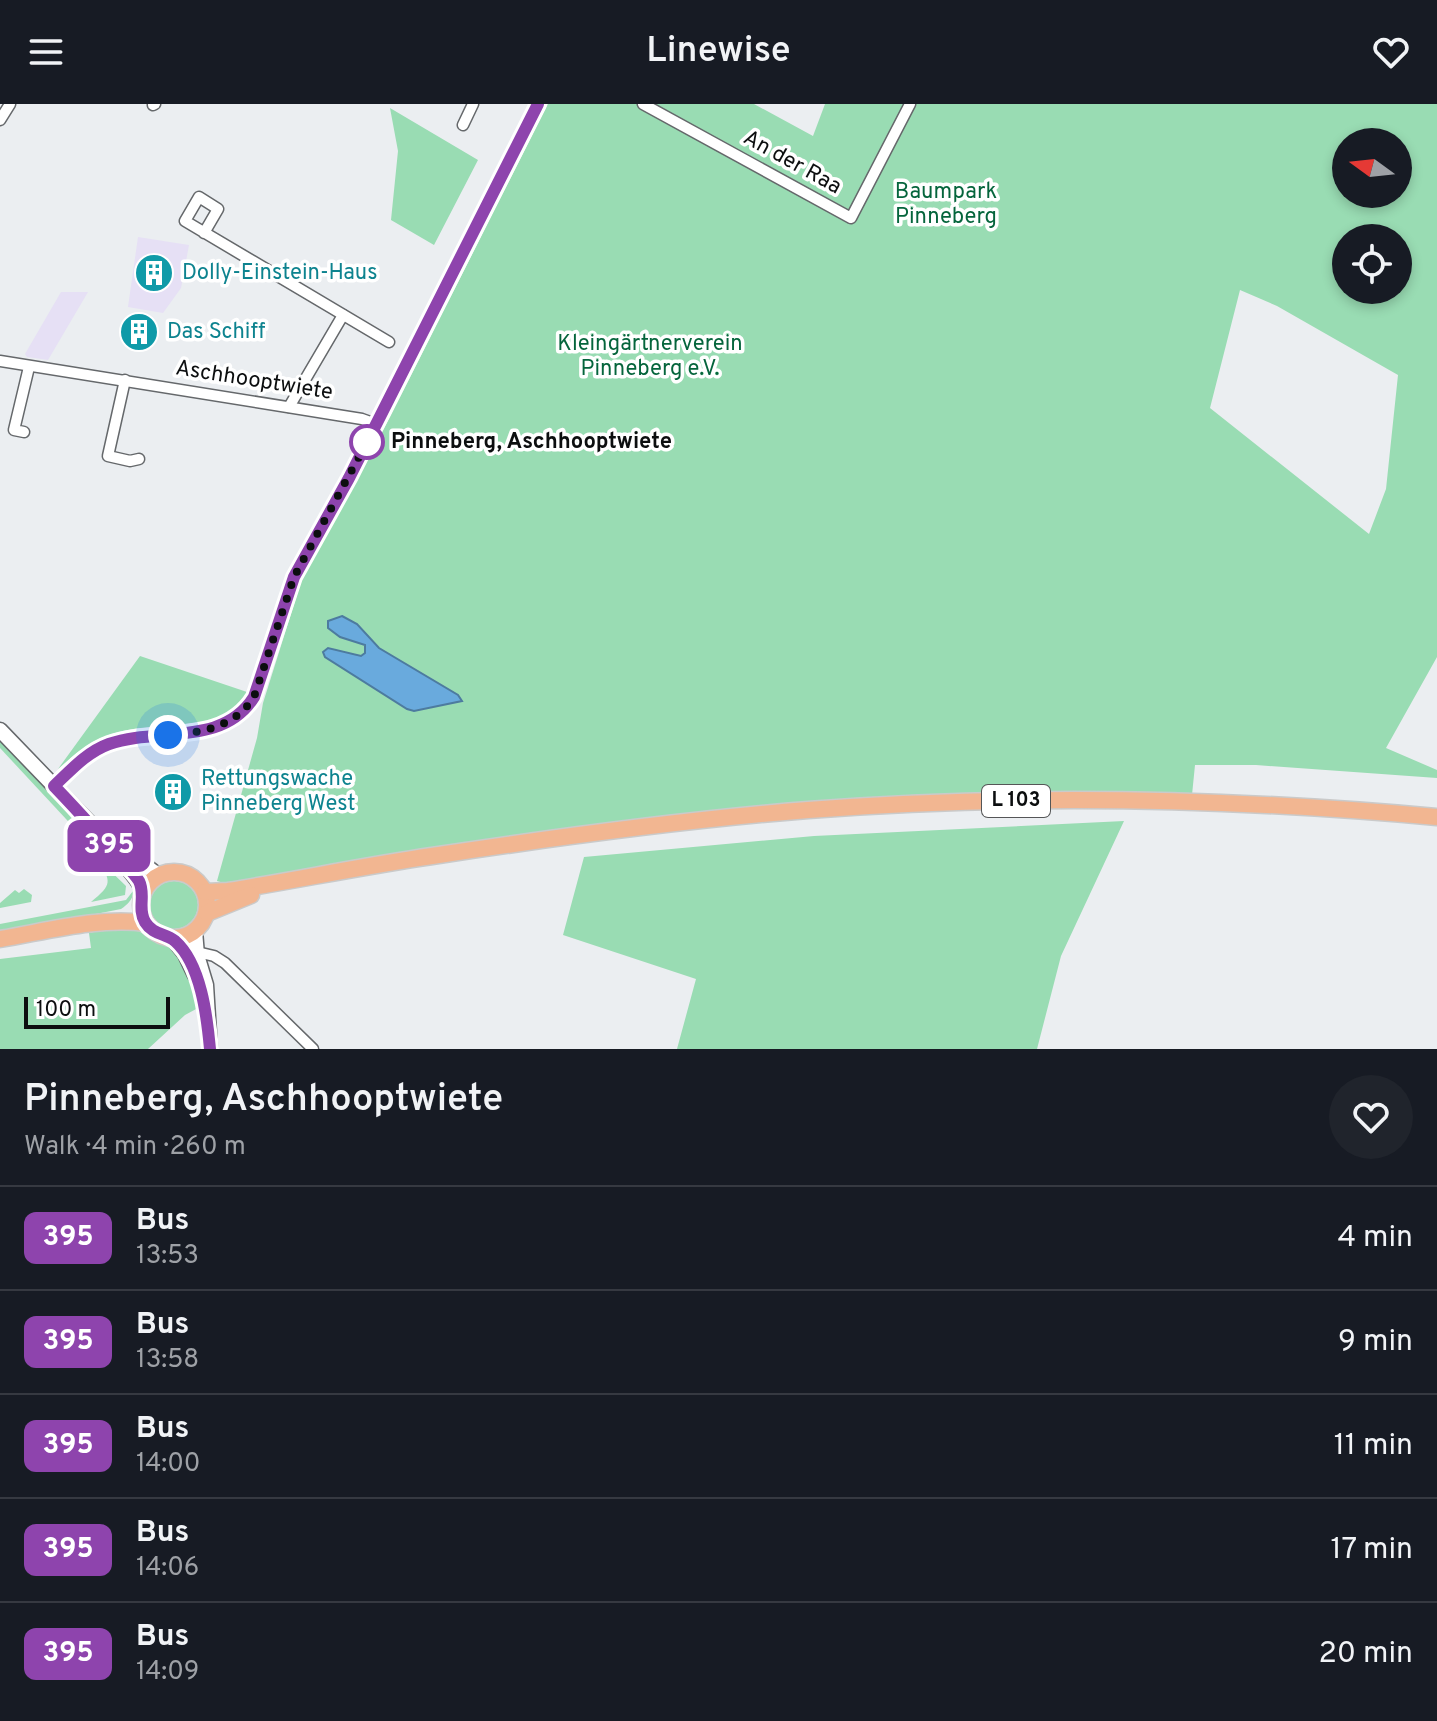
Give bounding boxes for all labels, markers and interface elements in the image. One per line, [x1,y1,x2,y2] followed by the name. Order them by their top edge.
[646,29,791,75] text: Linewise
[24,30,68,74] icon: menu
[1369,30,1413,74] icon: heart
[738,125,846,201] street label: An der Raa
[1332,128,1412,208] north arrow
[1332,128,1412,304] map controls
[895,179,997,231] park label: Baumpark Pinneberg
[1332,224,1412,304] button: locate
[133,252,175,294] building icon: Dolly-Einstein-Haus
[182,260,377,287] place label: Dolly-Einstein-Haus
[118,311,160,353] building icon: Das Schiff
[167,319,265,346] place label: Das Schiff
[557,331,743,383] park label: Kleingärtnerverein Pinneberg e.V.
[173,355,335,407] street label: Aschhooptwiete
[350,425,384,459] marker: Pinneberg, Aschhooptwiete
[391,429,672,456] place label: Pinneberg, Aschhooptwiete
[148,715,188,755] your location
[201,766,356,818] place label: Rettungswache Pinneberg West
[152,771,194,813] building icon: Rettungswache Pinneberg West
[982,785,1050,817] road number: L 103
[63,820,155,872] line badge: 395
[83,828,135,864] text: 395
[24,993,170,1029] scale bar
[36,997,96,1024] text: 100 m
[1329,1075,1413,1159] button: heart
[24,1076,503,1125] text: Pinneberg, Aschhooptwiete
[24,1131,246,1164] text: Walk · 4 min · 260 m
[136,1203,189,1240] text: Bus
[42,1220,94,1256] text: 395
[1337,1220,1413,1257] text: 4 min
[136,1240,199,1273] text: 13:53
[136,1307,189,1344] text: Bus
[42,1324,94,1360] text: 395
[1338,1324,1413,1361] text: 9 min
[136,1344,199,1377] text: 13:58
[136,1411,189,1448] text: Bus
[42,1428,94,1464] text: 395
[1334,1428,1413,1465] text: 11 min
[136,1448,200,1481] text: 14:00
[136,1515,189,1552] text: Bus
[42,1532,94,1568] text: 395
[1330,1532,1413,1569] text: 17 min
[136,1552,199,1585] text: 14:06
[136,1619,189,1656] text: Bus
[42,1636,94,1672] text: 395
[1318,1636,1413,1673] text: 20 min
[136,1656,199,1689] text: 14:09

